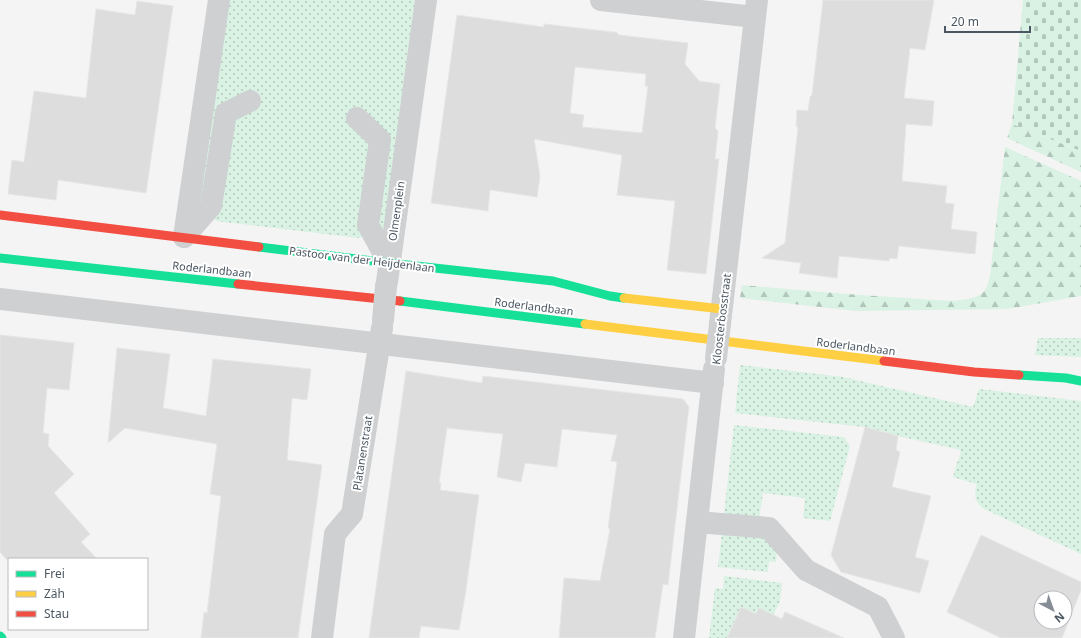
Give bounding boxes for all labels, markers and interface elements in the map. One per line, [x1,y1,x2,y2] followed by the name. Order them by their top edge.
[945,8,1030,34] scale bar
[951,13,979,30] text: 20 m
[384,180,408,242] street label: Olmenplein
[288,243,436,275] street label: Pastoor van der Heijdenlaan
[172,257,252,281] street label: Roderlandbaan
[708,273,734,365] street label: Kloosterbosstraat
[494,294,574,318] street label: Roderlandbaan
[816,334,896,358] street label: Roderlandbaan
[349,415,375,491] street label: Platanenstraat
[8,558,148,630] legend
[44,565,65,582] text: Frei
[44,585,65,602] text: Zäh
[1033,590,1073,630] north arrow
[44,605,69,622] text: Stau
[1052,609,1068,627] text: N

